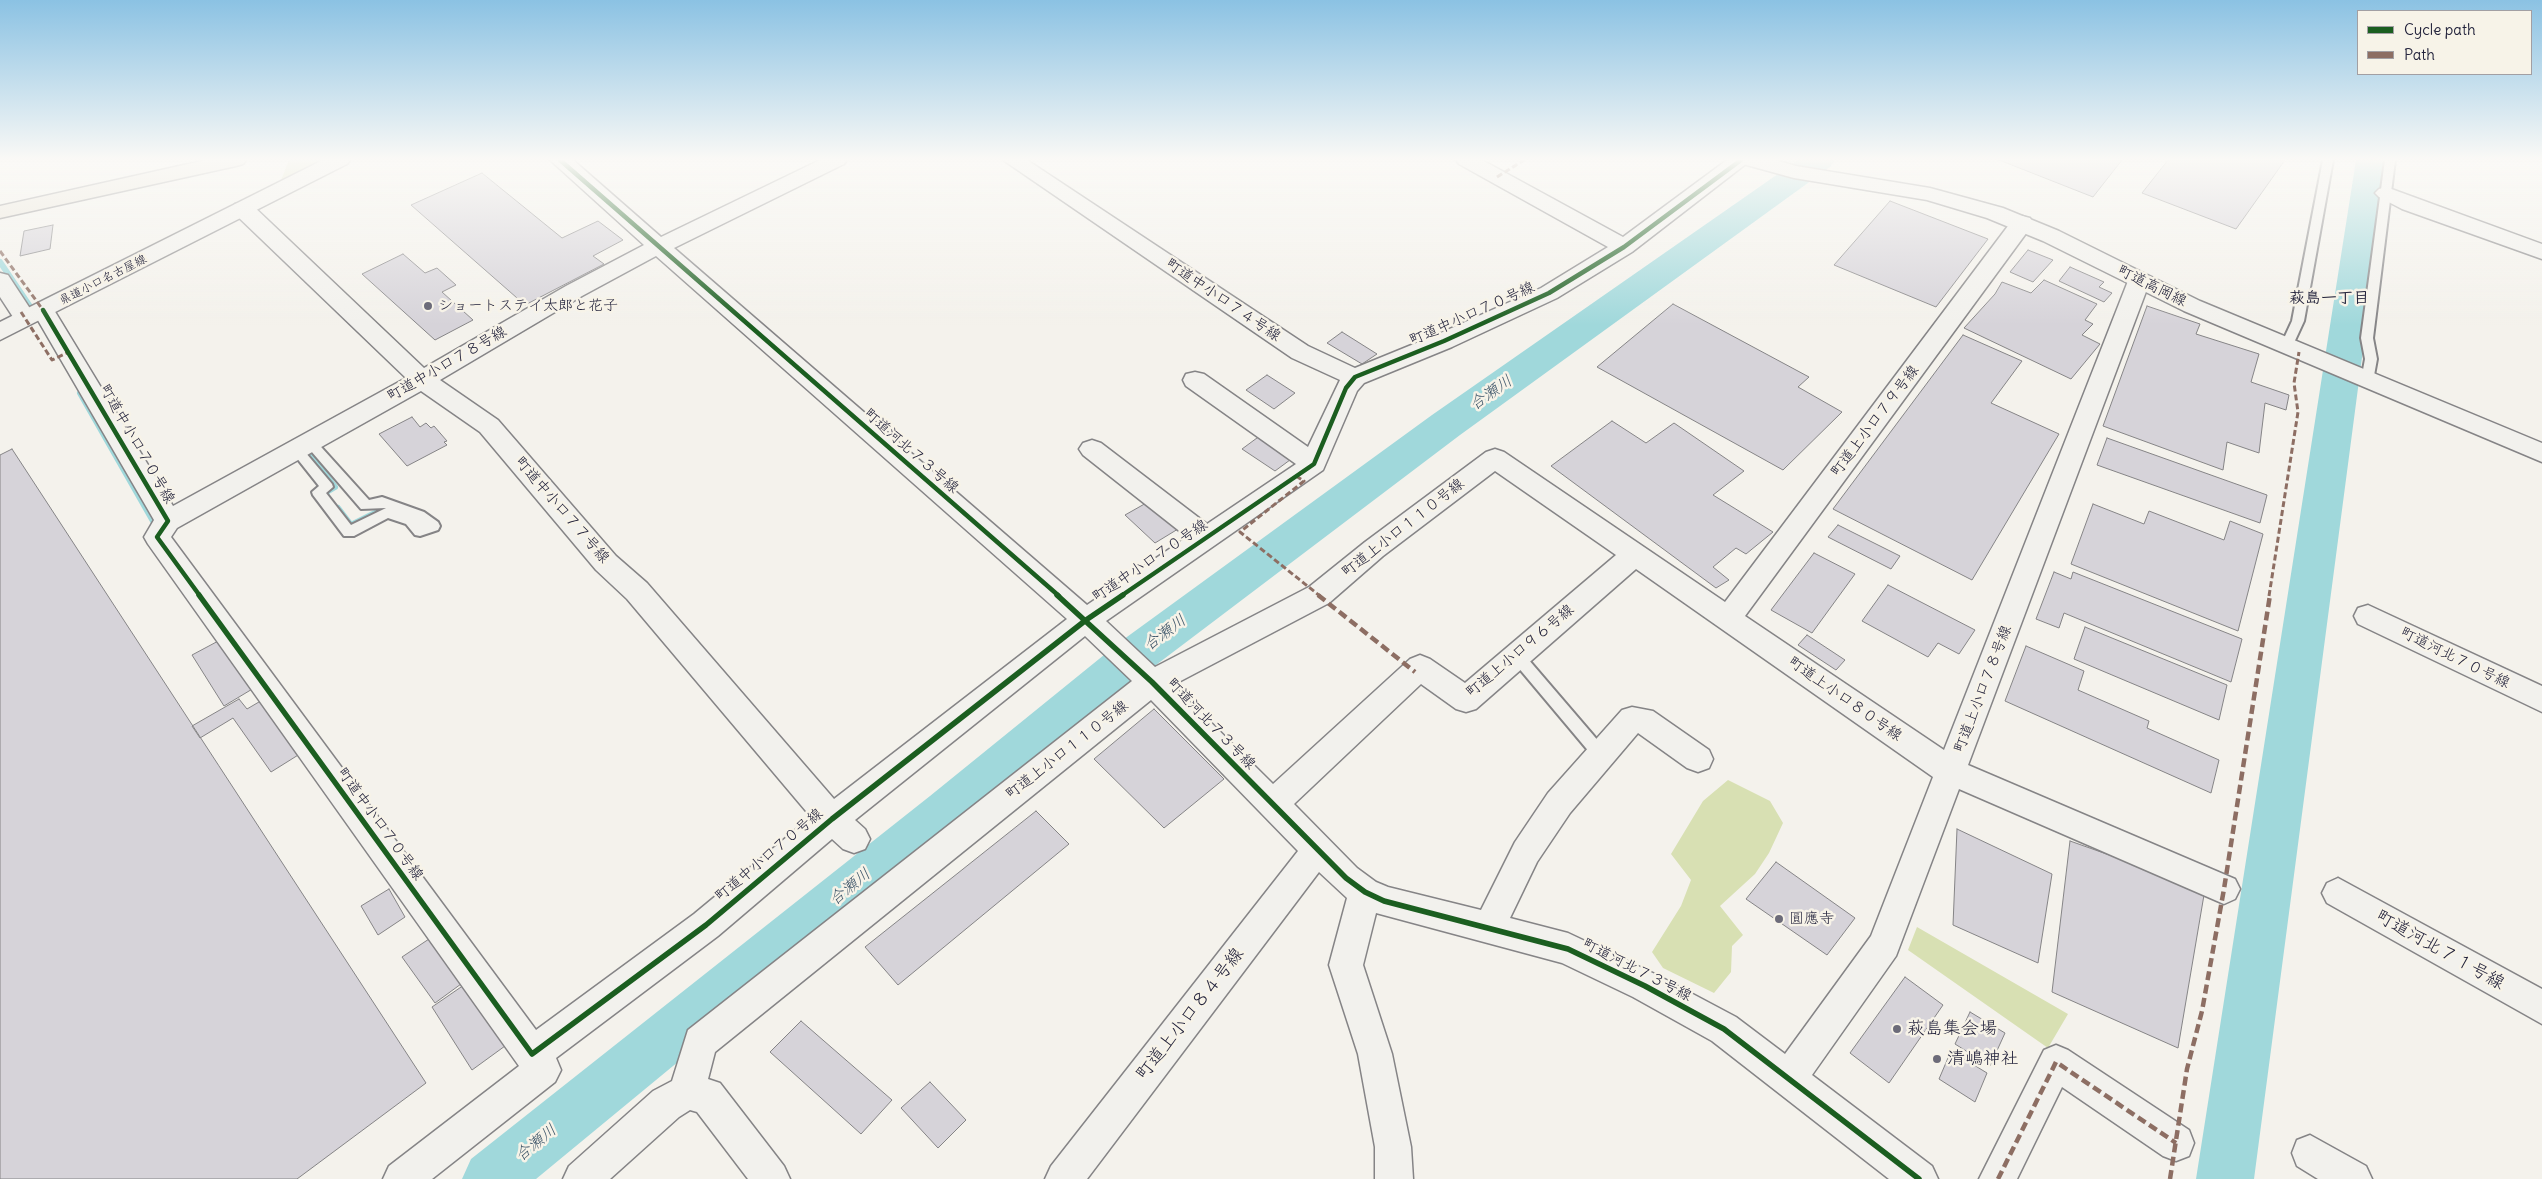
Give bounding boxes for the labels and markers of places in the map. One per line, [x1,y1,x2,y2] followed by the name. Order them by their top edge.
[438,297,618,315] place label: ショートステイ太郎と花子
[422,300,434,312] marker: ショートステイ太郎と花子
[1789,910,1834,928] place label: 圓應寺
[1773,913,1785,925] marker: 圓應寺
[1907,1018,1997,1040] place label: 萩島集会場
[1891,1023,1903,1035] marker: 萩島集会場
[1947,1048,2019,1070] place label: 清嶋神社
[1931,1053,1943,1065] marker: 清嶋神社

